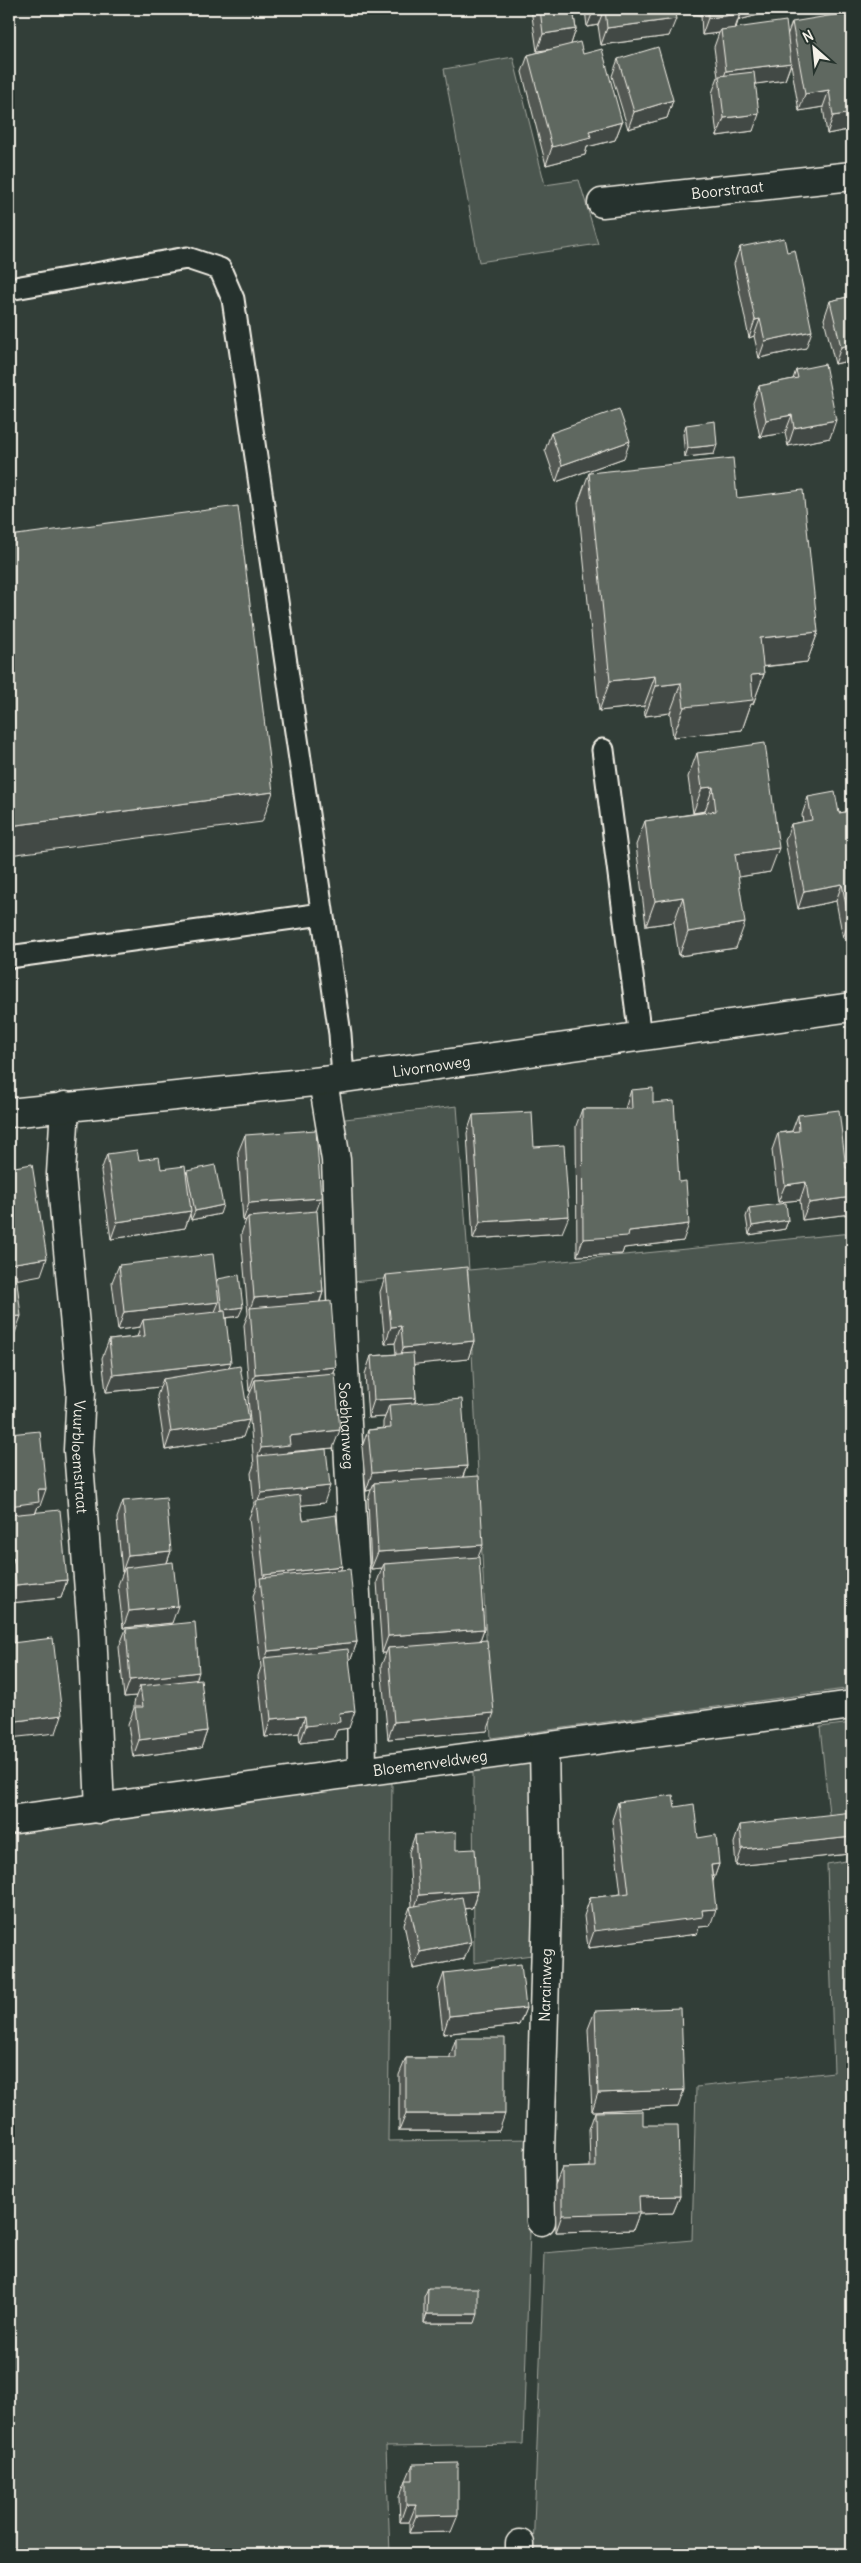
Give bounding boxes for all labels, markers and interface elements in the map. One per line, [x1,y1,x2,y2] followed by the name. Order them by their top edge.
[788,22,838,72] north arrow
[800,26,816,47] text: N
[690,176,765,203] street label: Boorstraat
[391,1051,472,1081] street label: Livornoweg
[335,1382,359,1470] street label: Soebhanweg
[68,1400,92,1514] street label: Vuurbloemstraat
[372,1745,489,1780] street label: Bloemenveldweg
[534,1948,555,2022] street label: Narainweg

